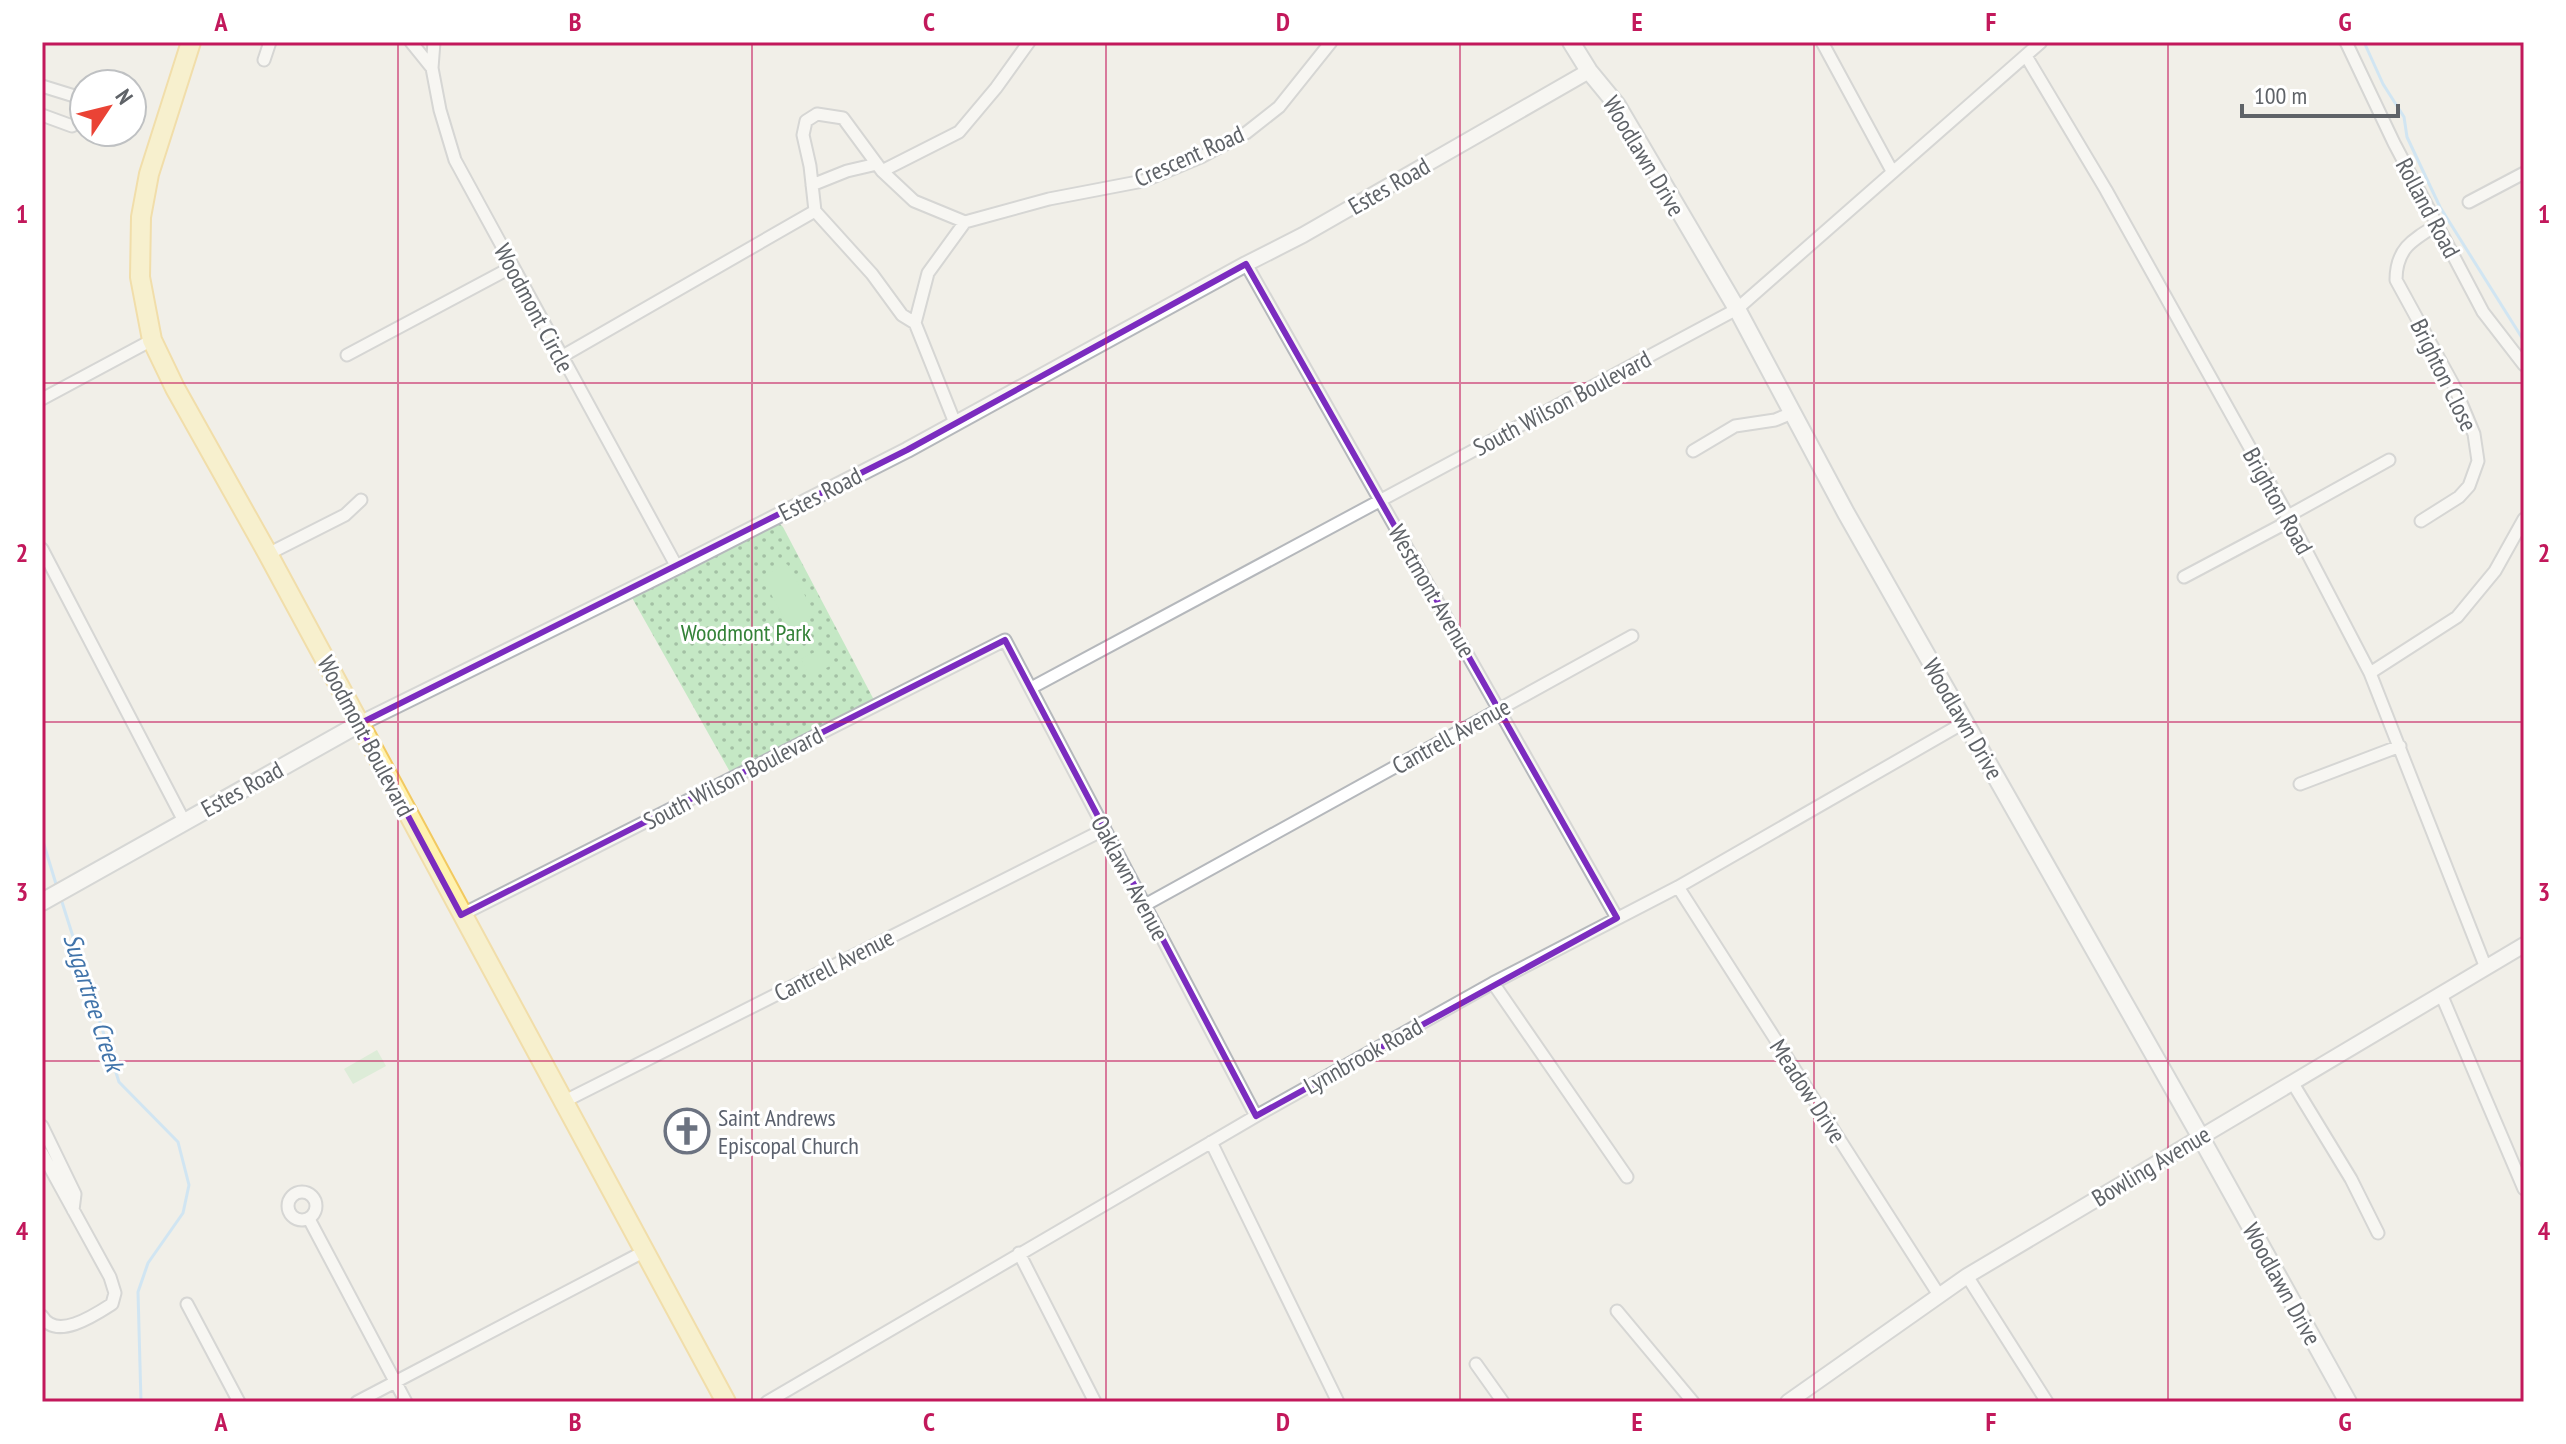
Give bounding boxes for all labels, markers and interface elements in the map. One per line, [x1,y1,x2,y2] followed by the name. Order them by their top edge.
[213,5,228,38] text: A
[569,5,582,38] text: B
[923,5,935,38] text: C
[1276,5,1290,38] text: D
[1631,5,1643,38] text: E
[1986,5,1997,38] text: F
[2338,5,2352,38] text: G
[68,68,148,148] north arrow
[2242,68,2398,118] scale bar
[2254,80,2307,111] text: 100 m
[110,84,139,109] text: N
[1596,90,1692,222] street label: Woodlawn Drive
[1129,118,1249,194] street label: Crescent Road
[1343,150,1435,222] street label: Estes Road
[2389,153,2467,263] street label: Rolland Road
[16,197,28,230] text: 1
[2538,197,2550,230] text: 1
[487,238,581,378] street label: Woodmont Circle
[2403,314,2485,436] street label: Brighton Close
[1468,343,1656,463] street label: South Wilson Boulevard
[2236,442,2320,560] street label: Brighton Road
[773,460,867,528] street label: Estes Road
[1382,519,1482,663] street label: Westmont Avenue
[16,536,28,569] text: 2
[2538,536,2550,569] text: 2
[681,617,812,648] park label: Woodmont Park
[311,650,421,822] street label: Woodmont Boulevard
[1916,653,2010,785] street label: Woodlawn Drive
[1387,691,1515,781] street label: Cantrell Avenue
[638,719,828,837] street label: South Wilson Boulevard
[196,754,288,824] street label: Estes Road
[1084,810,1176,946] street label: Oaklawn Avenue
[16,875,28,908] text: 3
[2538,875,2550,908] text: 3
[769,922,899,1008] street label: Cantrell Avenue
[56,929,133,1078] water label: Sugartree Creek
[1298,1011,1428,1101] street label: Lynnbrook Road
[1763,1033,1853,1149] street label: Meadow Drive
[718,1102,859,1161] place label: Saint Andrews Episcopal Church
[663,1107,711,1155] church icon: Saint Andrews Episcopal Church
[2086,1119,2216,1213] street label: Bowling Avenue
[16,1214,29,1247] text: 4
[2538,1214,2551,1247] text: 4
[2236,1217,2328,1351] street label: Woodlawn Drive
[213,1405,228,1438] text: A
[569,1405,582,1438] text: B
[923,1405,935,1438] text: C
[1276,1405,1290,1438] text: D
[1631,1405,1643,1438] text: E
[1986,1405,1997,1438] text: F
[2338,1405,2352,1438] text: G

